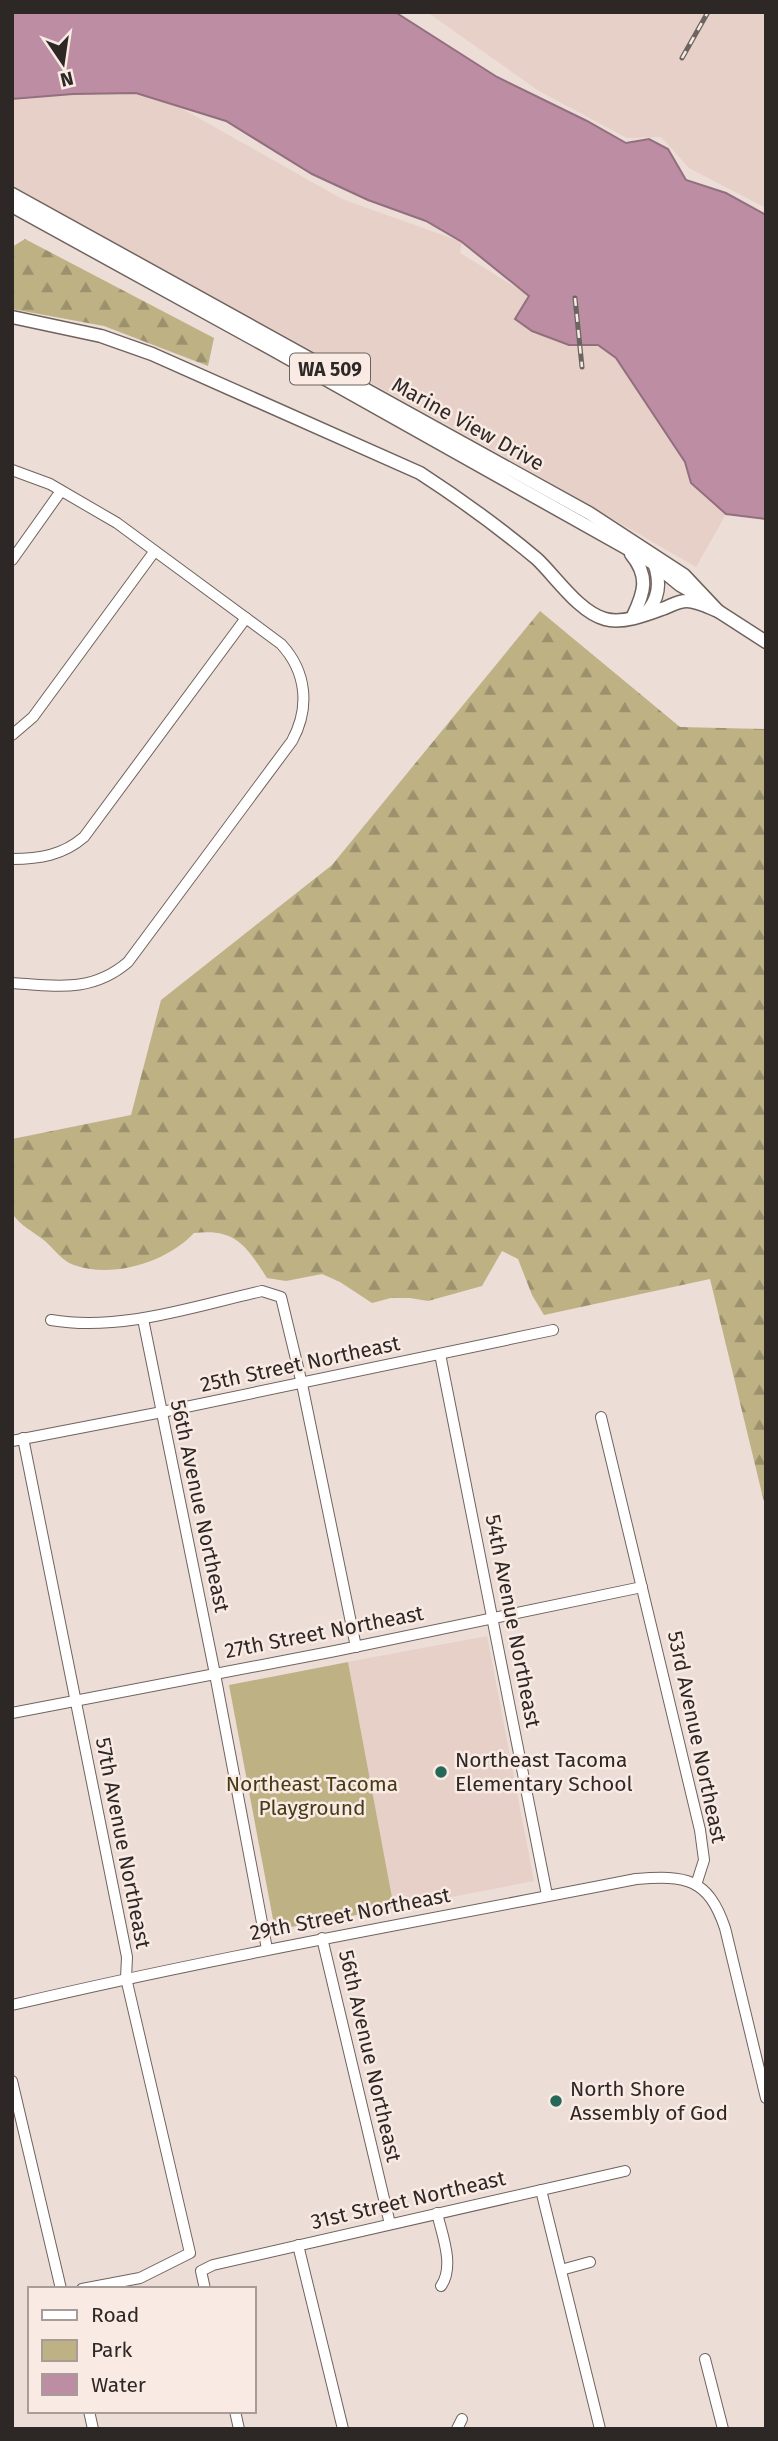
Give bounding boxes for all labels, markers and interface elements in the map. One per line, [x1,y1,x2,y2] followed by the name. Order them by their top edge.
[28,28,98,98] north arrow
[58,66,75,92] text: N
[290,354,370,384] road number: WA 509
[387,371,549,477] street label: Marine View Drive
[198,1330,402,1398] street label: 25th Street Northeast
[165,1397,235,1615] street label: 56th Avenue Northeast
[480,1512,547,1730] street label: 54th Avenue Northeast
[222,1600,426,1664] street label: 27th Street Northeast
[662,1629,732,1846] street label: 53rd Avenue Northeast
[90,1735,156,1951] street label: 57th Avenue Northeast
[455,1747,633,1797] place label: Northeast Tacoma Elementary School
[433,1764,449,1780] marker: Northeast Tacoma Elementary School
[226,1771,398,1821] park label: Northeast Tacoma Playground
[248,1882,453,1946] street label: 29th Street Northeast
[333,1947,407,2165] street label: 56th Avenue Northeast
[570,2076,728,2126] place label: North Shore Assembly of God
[548,2093,564,2109] marker: North Shore Assembly of God
[308,2165,508,2235] street label: 31st Street Northeast
[28,2287,256,2413] legend
[91,2302,139,2328] text: Road
[91,2337,133,2363] text: Park
[91,2372,146,2398] text: Water

